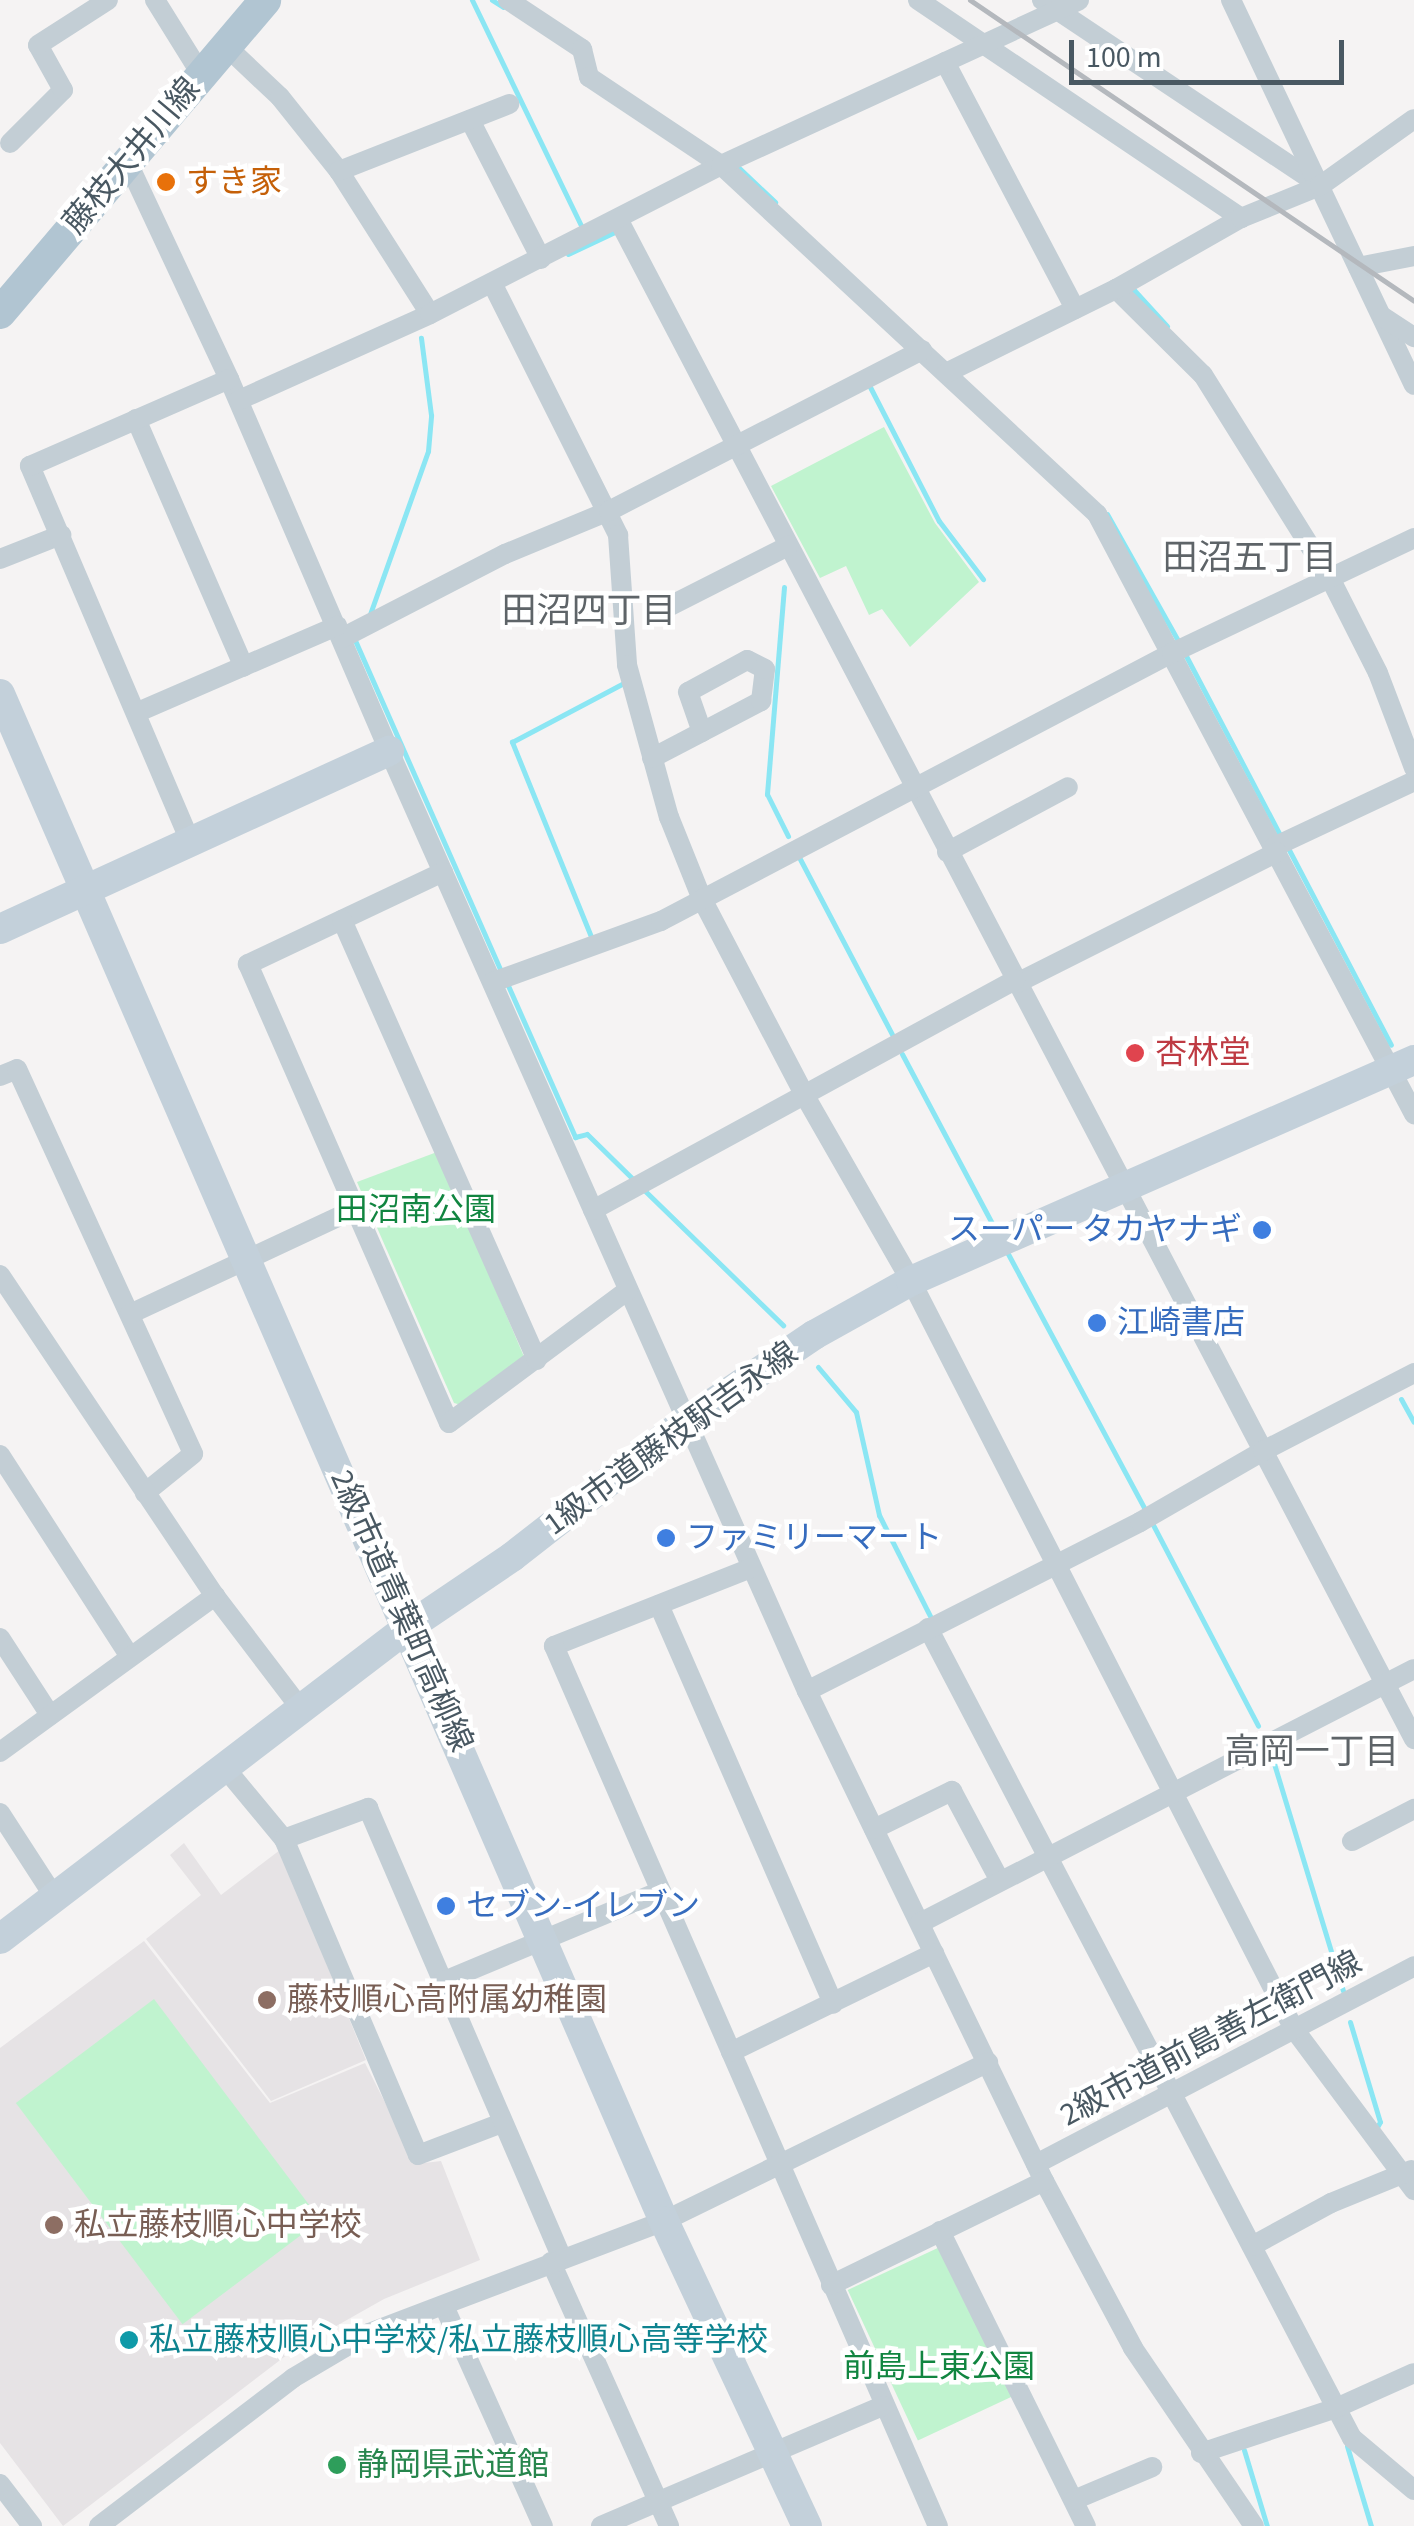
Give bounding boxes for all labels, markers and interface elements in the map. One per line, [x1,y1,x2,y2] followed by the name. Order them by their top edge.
[1074,20,1349,82] scale bar
[1086,36,1162,79] text: 100 m
[56,70,208,242] street label: 藤枝大井川線
[186,163,282,201] place label: すき家
[155,171,177,193] marker: すき家
[1163,537,1337,579] district label: 田沼五丁目
[502,590,676,632] district label: 田沼四丁目
[1155,1034,1251,1072] place label: 杏林堂
[1124,1042,1146,1064] marker: 杏林堂
[336,1191,496,1229] park label: 田沼南公園
[948,1211,1242,1249] place label: スーパー タカヤナギ
[1251,1219,1273,1241] marker: スーパー タカヤナギ
[1117,1304,1245,1342] place label: 江崎書店
[1086,1312,1108,1334] marker: 江崎書店
[537,1334,805,1544] street label: 1級市道藤枝駅吉永線
[322,1464,480,1758] street label: 2級市道青葉町高柳線
[686,1519,942,1557] place label: ファミリーマート
[655,1527,677,1549] marker: ファミリーマート
[1225,1731,1399,1773] district label: 高岡一丁目
[466,1887,700,1925] place label: セブン-イレブン
[435,1895,457,1917] marker: セブン-イレブン
[1054,1943,1368,2135] street label: 2級市道前島善左衛門線
[287,1981,607,2019] place label: 藤枝順心高附属幼稚園
[256,1989,278,2011] marker: 藤枝順心高附属幼稚園
[74,2206,362,2244] place label: 私立藤枝順心中学校
[43,2214,65,2236] marker: 私立藤枝順心中学校
[149,2321,768,2359] place label: 私立藤枝順心中学校/私立藤枝順心高等学校
[118,2329,140,2351] marker: 私立藤枝順心中学校/私立藤枝順心高等学校
[843,2348,1035,2386] park label: 前島上東公園
[357,2446,549,2484] place label: 静岡県武道館
[326,2454,348,2476] marker: 静岡県武道館

